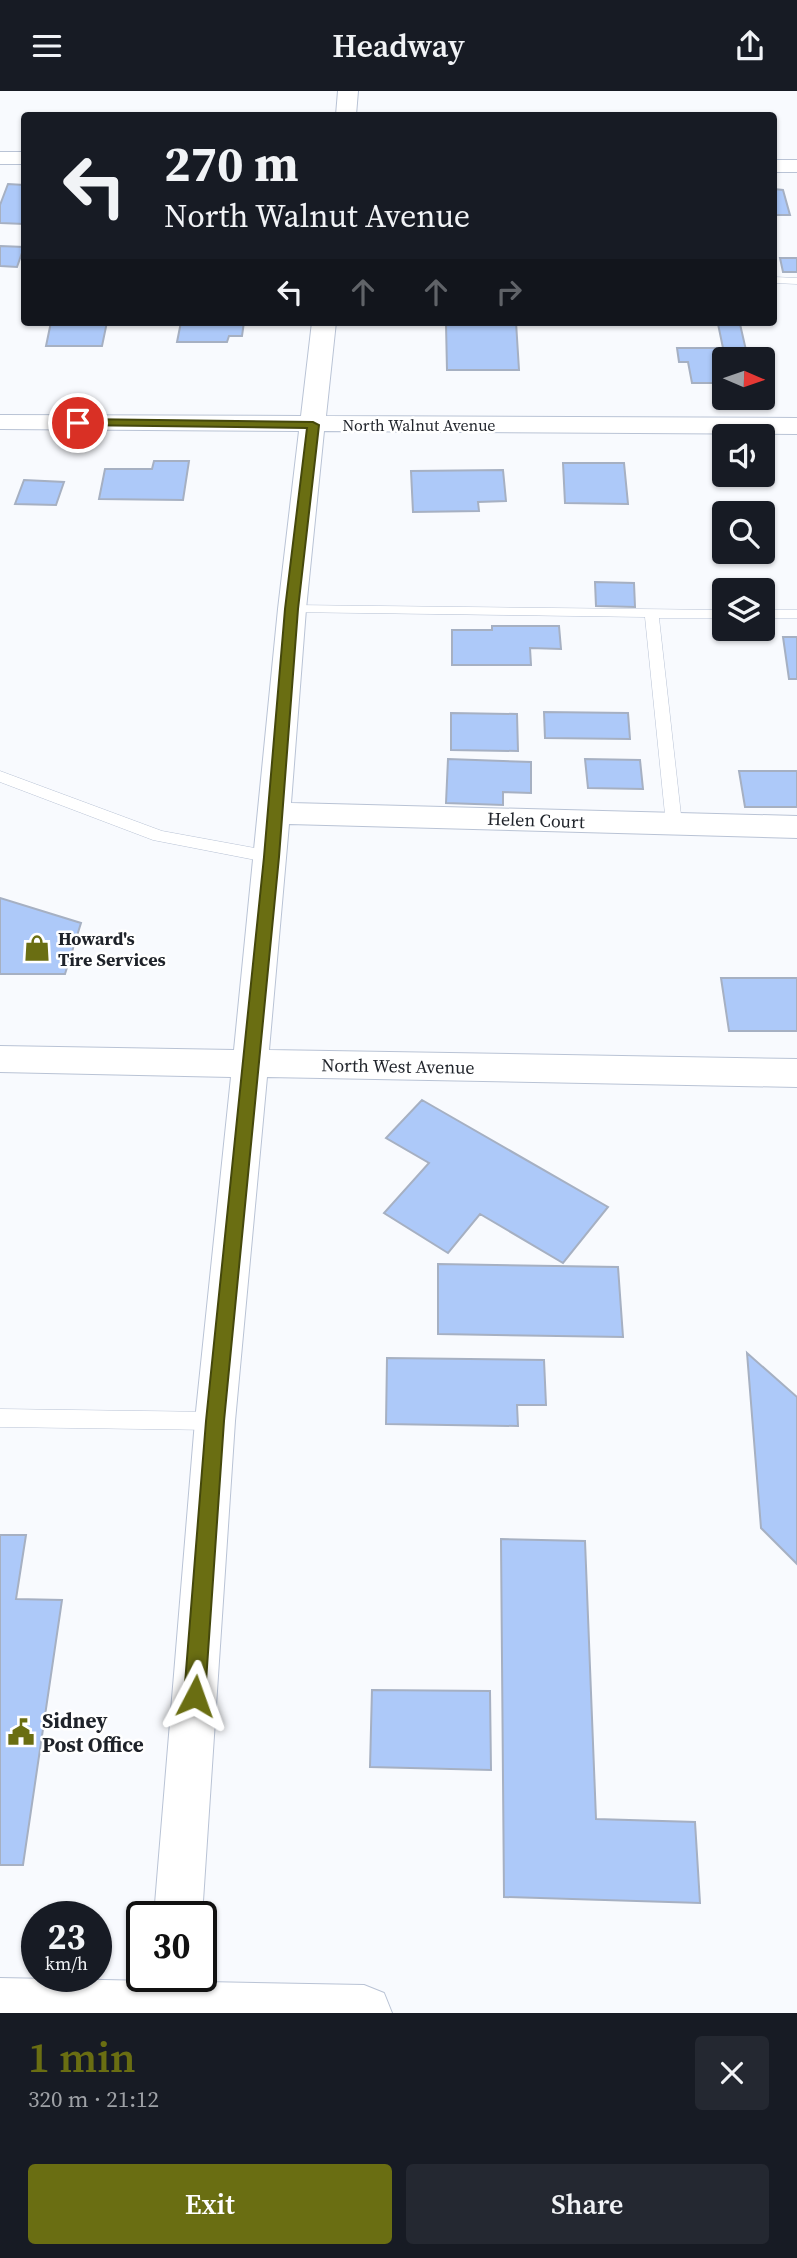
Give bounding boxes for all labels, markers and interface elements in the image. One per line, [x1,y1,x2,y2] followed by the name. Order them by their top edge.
[332,24,465,68] text: Headway
[28,27,66,65] icon: menu
[731,27,769,65] icon: share
[164,130,299,197] text: 270 m
[49,140,140,231] icon: left
[164,194,470,238] text: North Walnut Avenue
[271,273,309,311] icon: left
[344,273,382,311] icon: ahead
[417,273,455,311] icon: ahead
[490,273,528,311] icon: right
[712,347,775,409] north arrow
[712,347,775,641] map controls
[48,393,108,453] pin
[59,404,97,442] icon: arrive
[342,414,496,436] street label: North Walnut Avenue
[712,424,775,487] button: sound
[712,501,775,564] button: search
[712,578,775,641] button: layers
[487,806,585,834] street label: Helen Court
[58,926,166,972] place label: Howard's Tire Services
[22,933,52,963] shop icon: Howard's Tire Services
[321,1052,475,1080] street label: North West Avenue
[158,1659,232,1733] position arrow
[42,1706,144,1759] place label: Sidney Post Office
[6,1717,36,1747] public building icon: Sidney Post Office
[126,1901,217,1992] speed limit sign: 30
[48,1913,85,1961] text: 23
[45,1951,88,1976] text: km/h
[28,2028,136,2086] text: 1 min
[695,2036,769,2110] button: close
[28,2083,159,2115] text: 320 m · 21:12
[28,2164,392,2244] button: Exit
[406,2164,769,2244] button: Share

